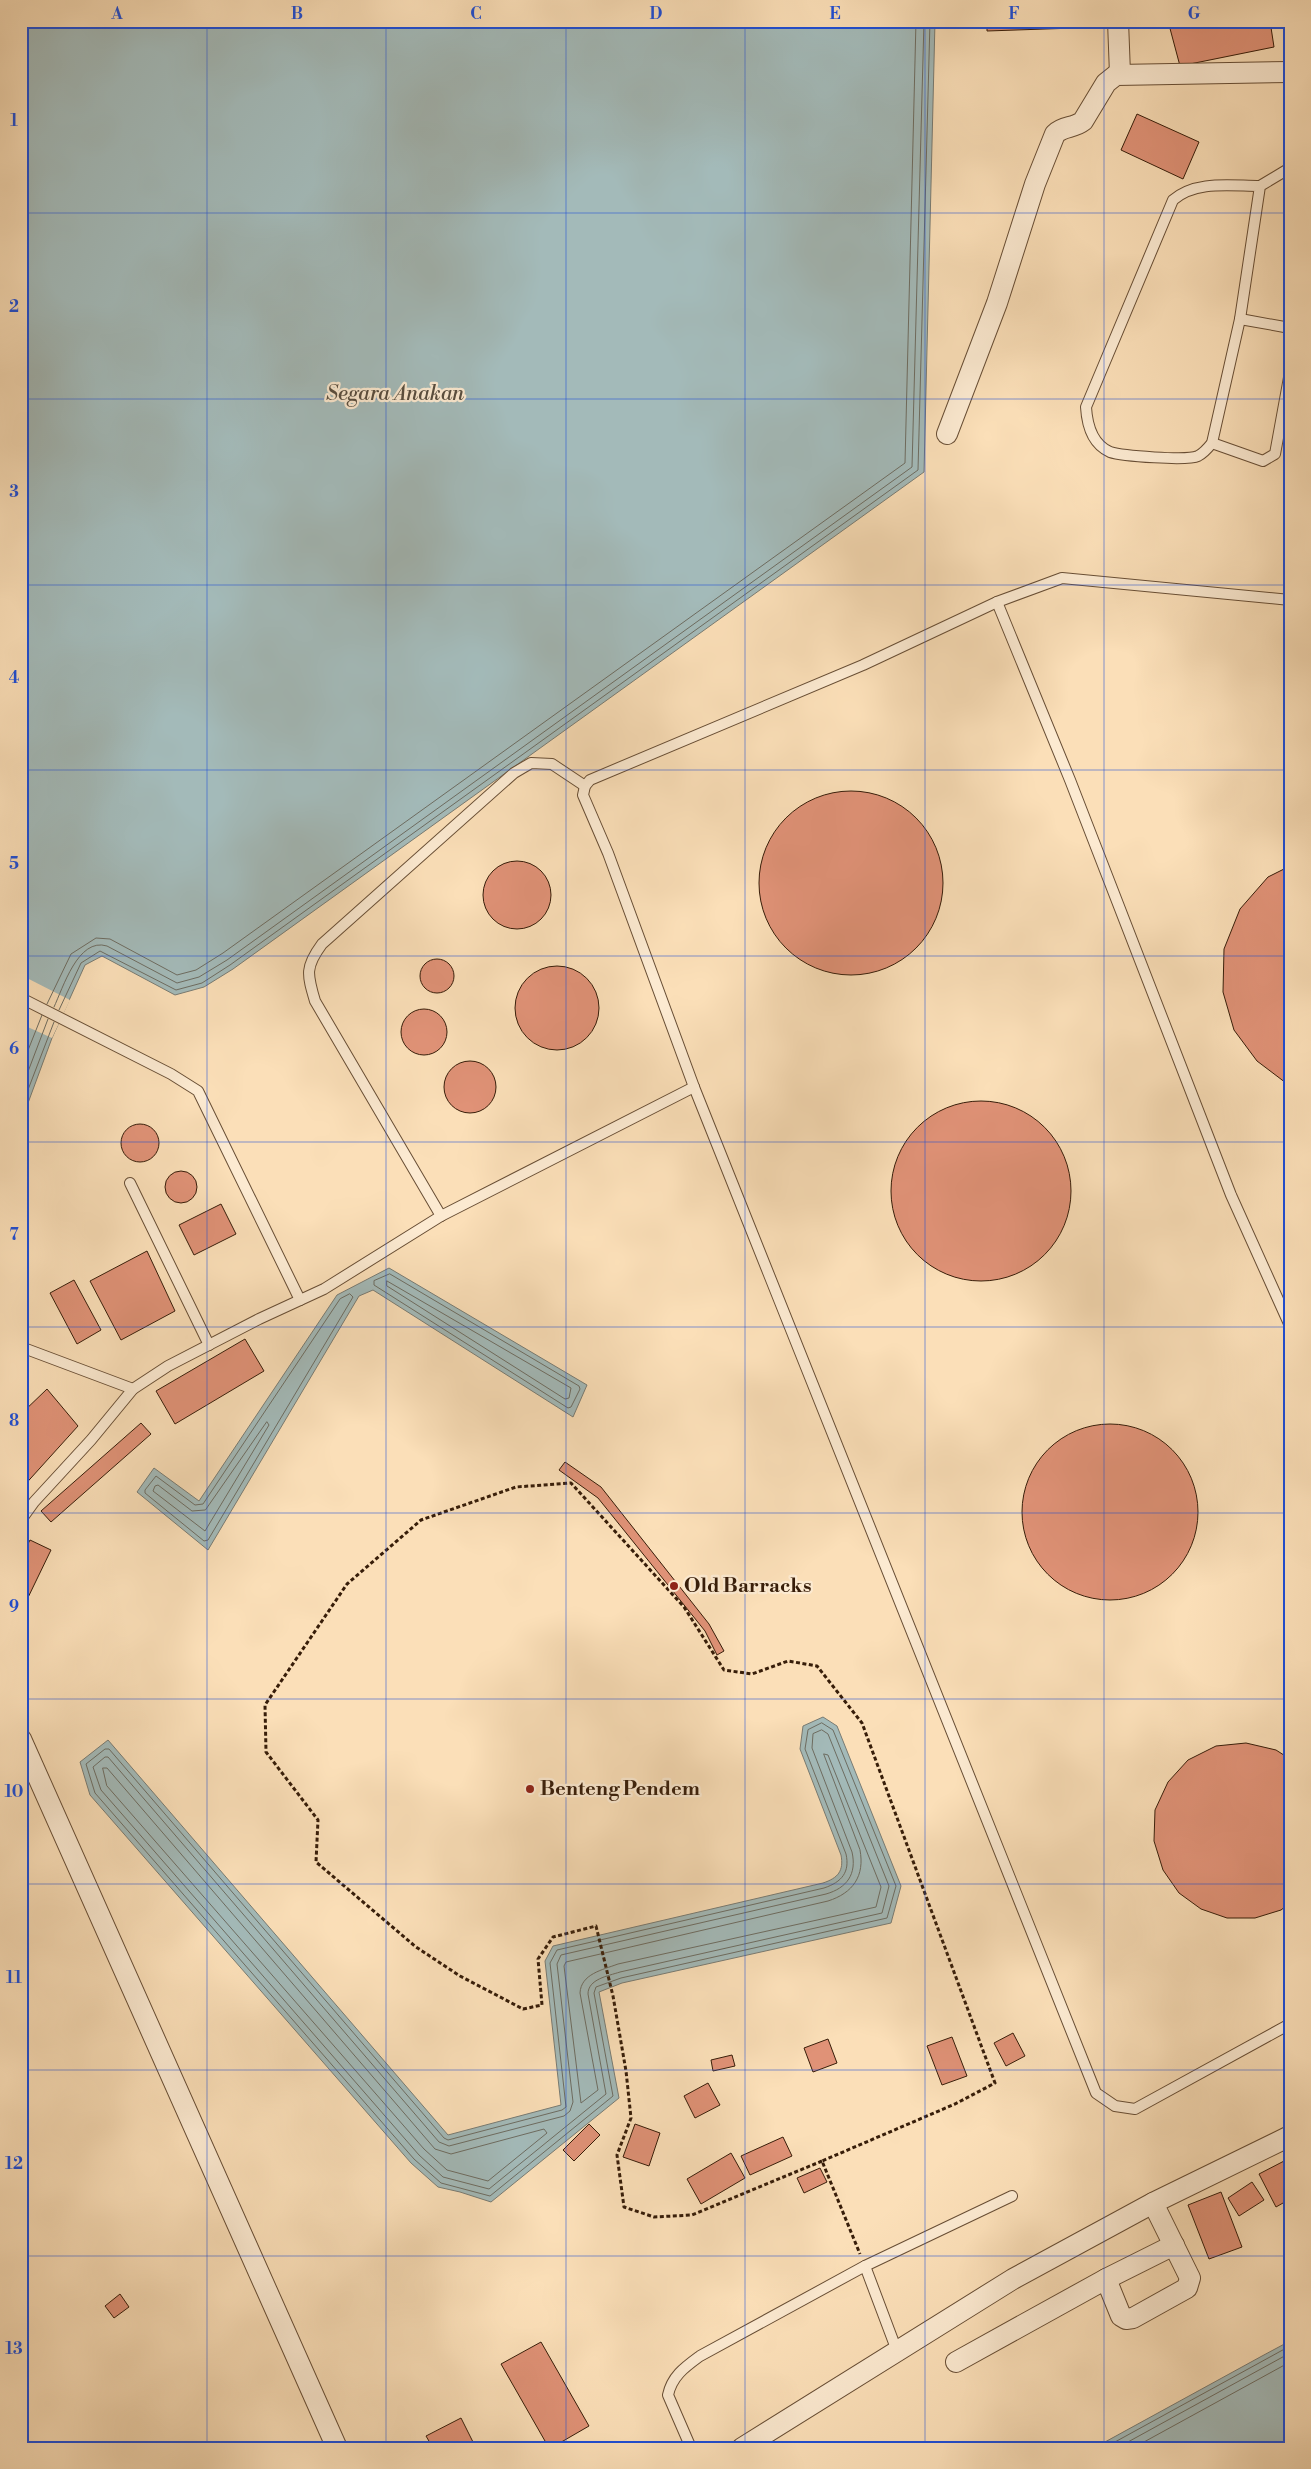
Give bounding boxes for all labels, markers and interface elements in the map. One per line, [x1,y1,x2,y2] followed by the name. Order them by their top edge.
[110,4,123,24] text: A
[291,4,303,24] text: B
[470,4,482,24] text: C
[650,4,663,24] text: D
[829,4,841,24] text: E
[1008,4,1020,24] text: F
[1188,4,1201,24] text: G
[10,111,18,131] text: 1
[9,297,19,317] text: 2
[326,381,464,407] water label: Segara Anakan
[9,482,19,502] text: 3
[9,668,20,688] text: 4
[9,854,19,874] text: 5
[9,1039,19,1059] text: 6
[9,1225,19,1245] text: 7
[9,1411,19,1431] text: 8
[684,1574,812,1599] place label: Old Barracks
[668,1580,680,1592] marker: Old Barracks
[9,1597,19,1617] text: 9
[540,1777,700,1802] place label: Benteng Pendem
[5,1782,23,1802] text: 10
[524,1783,536,1795] marker: Benteng Pendem
[6,1968,22,1988] text: 11
[5,2154,23,2174] text: 12
[5,2339,23,2359] text: 13

